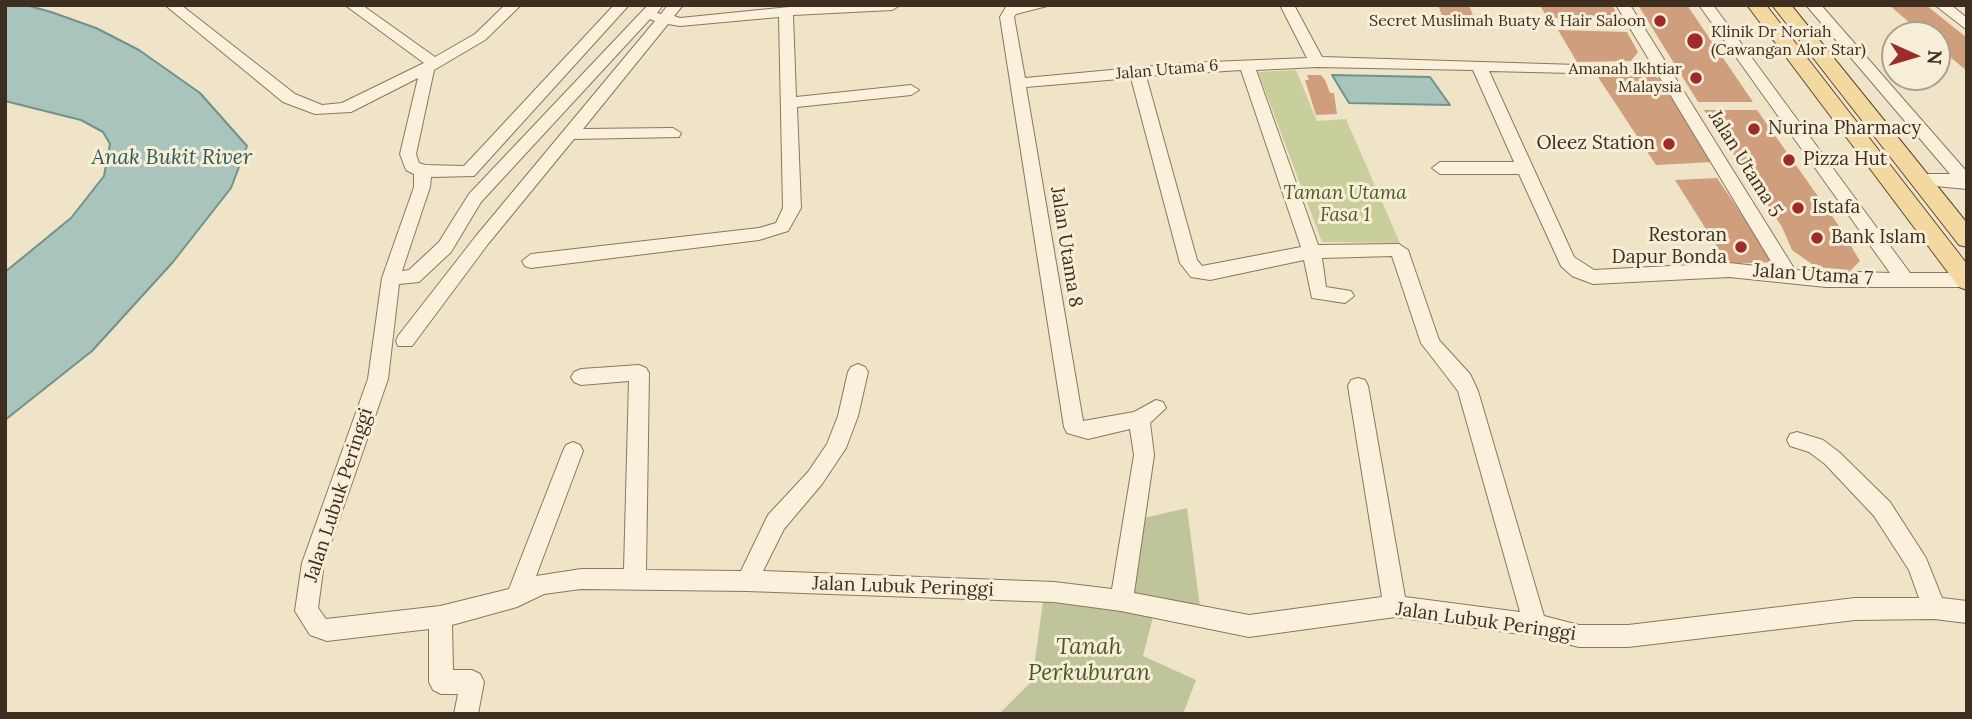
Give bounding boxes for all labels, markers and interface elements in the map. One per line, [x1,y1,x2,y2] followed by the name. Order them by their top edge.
[1369,11,1646,31] place label: Secret Muslimah Buaty & Hair Saloon
[1652,13,1668,29] marker: Secret Muslimah Buaty & Hair Saloon
[1881,21,1951,91] north arrow
[1711,22,1866,60] place label: Klinik Dr Noriah (Cawangan Alor Star)
[1685,31,1705,51] marker: Klinik Dr Noriah (Cawangan Alor Star)
[1922,49,1947,65] text: N
[1115,56,1219,84] street label: Jalan Utama 6
[1568,59,1682,97] place label: Amanah Ikhtiar Malaysia
[1688,70,1704,86] marker: Amanah Ikhtiar Malaysia
[1703,106,1787,222] street label: Jalan Utama 5
[1768,118,1921,140] place label: Nurina Pharmacy
[1746,121,1762,137] marker: Nurina Pharmacy
[1536,133,1655,155] place label: Oleez Station
[1661,136,1677,152] marker: Oleez Station
[92,145,252,171] water label: Anak Bukit River
[1803,149,1887,171] place label: Pizza Hut
[1781,152,1797,168] marker: Pizza Hut
[1283,183,1407,227] park label: Taman Utama Fasa 1
[1045,185,1087,309] street label: Jalan Utama 8
[1812,197,1860,219] place label: Istafa
[1790,200,1806,216] marker: Istafa
[1612,225,1727,269] place label: Restoran Dapur Bonda
[1831,227,1926,249] place label: Bank Islam
[1809,230,1825,246] marker: Bank Islam
[1733,239,1749,255] marker: Restoran Dapur Bonda
[1752,259,1874,291] street label: Jalan Utama 7
[300,405,378,585] street label: Jalan Lubuk Peringgi
[812,572,994,602] street label: Jalan Lubuk Peringgi
[1395,598,1577,646] street label: Jalan Lubuk Peringgi
[1028,633,1150,687] park label: Tanah Perkuburan

